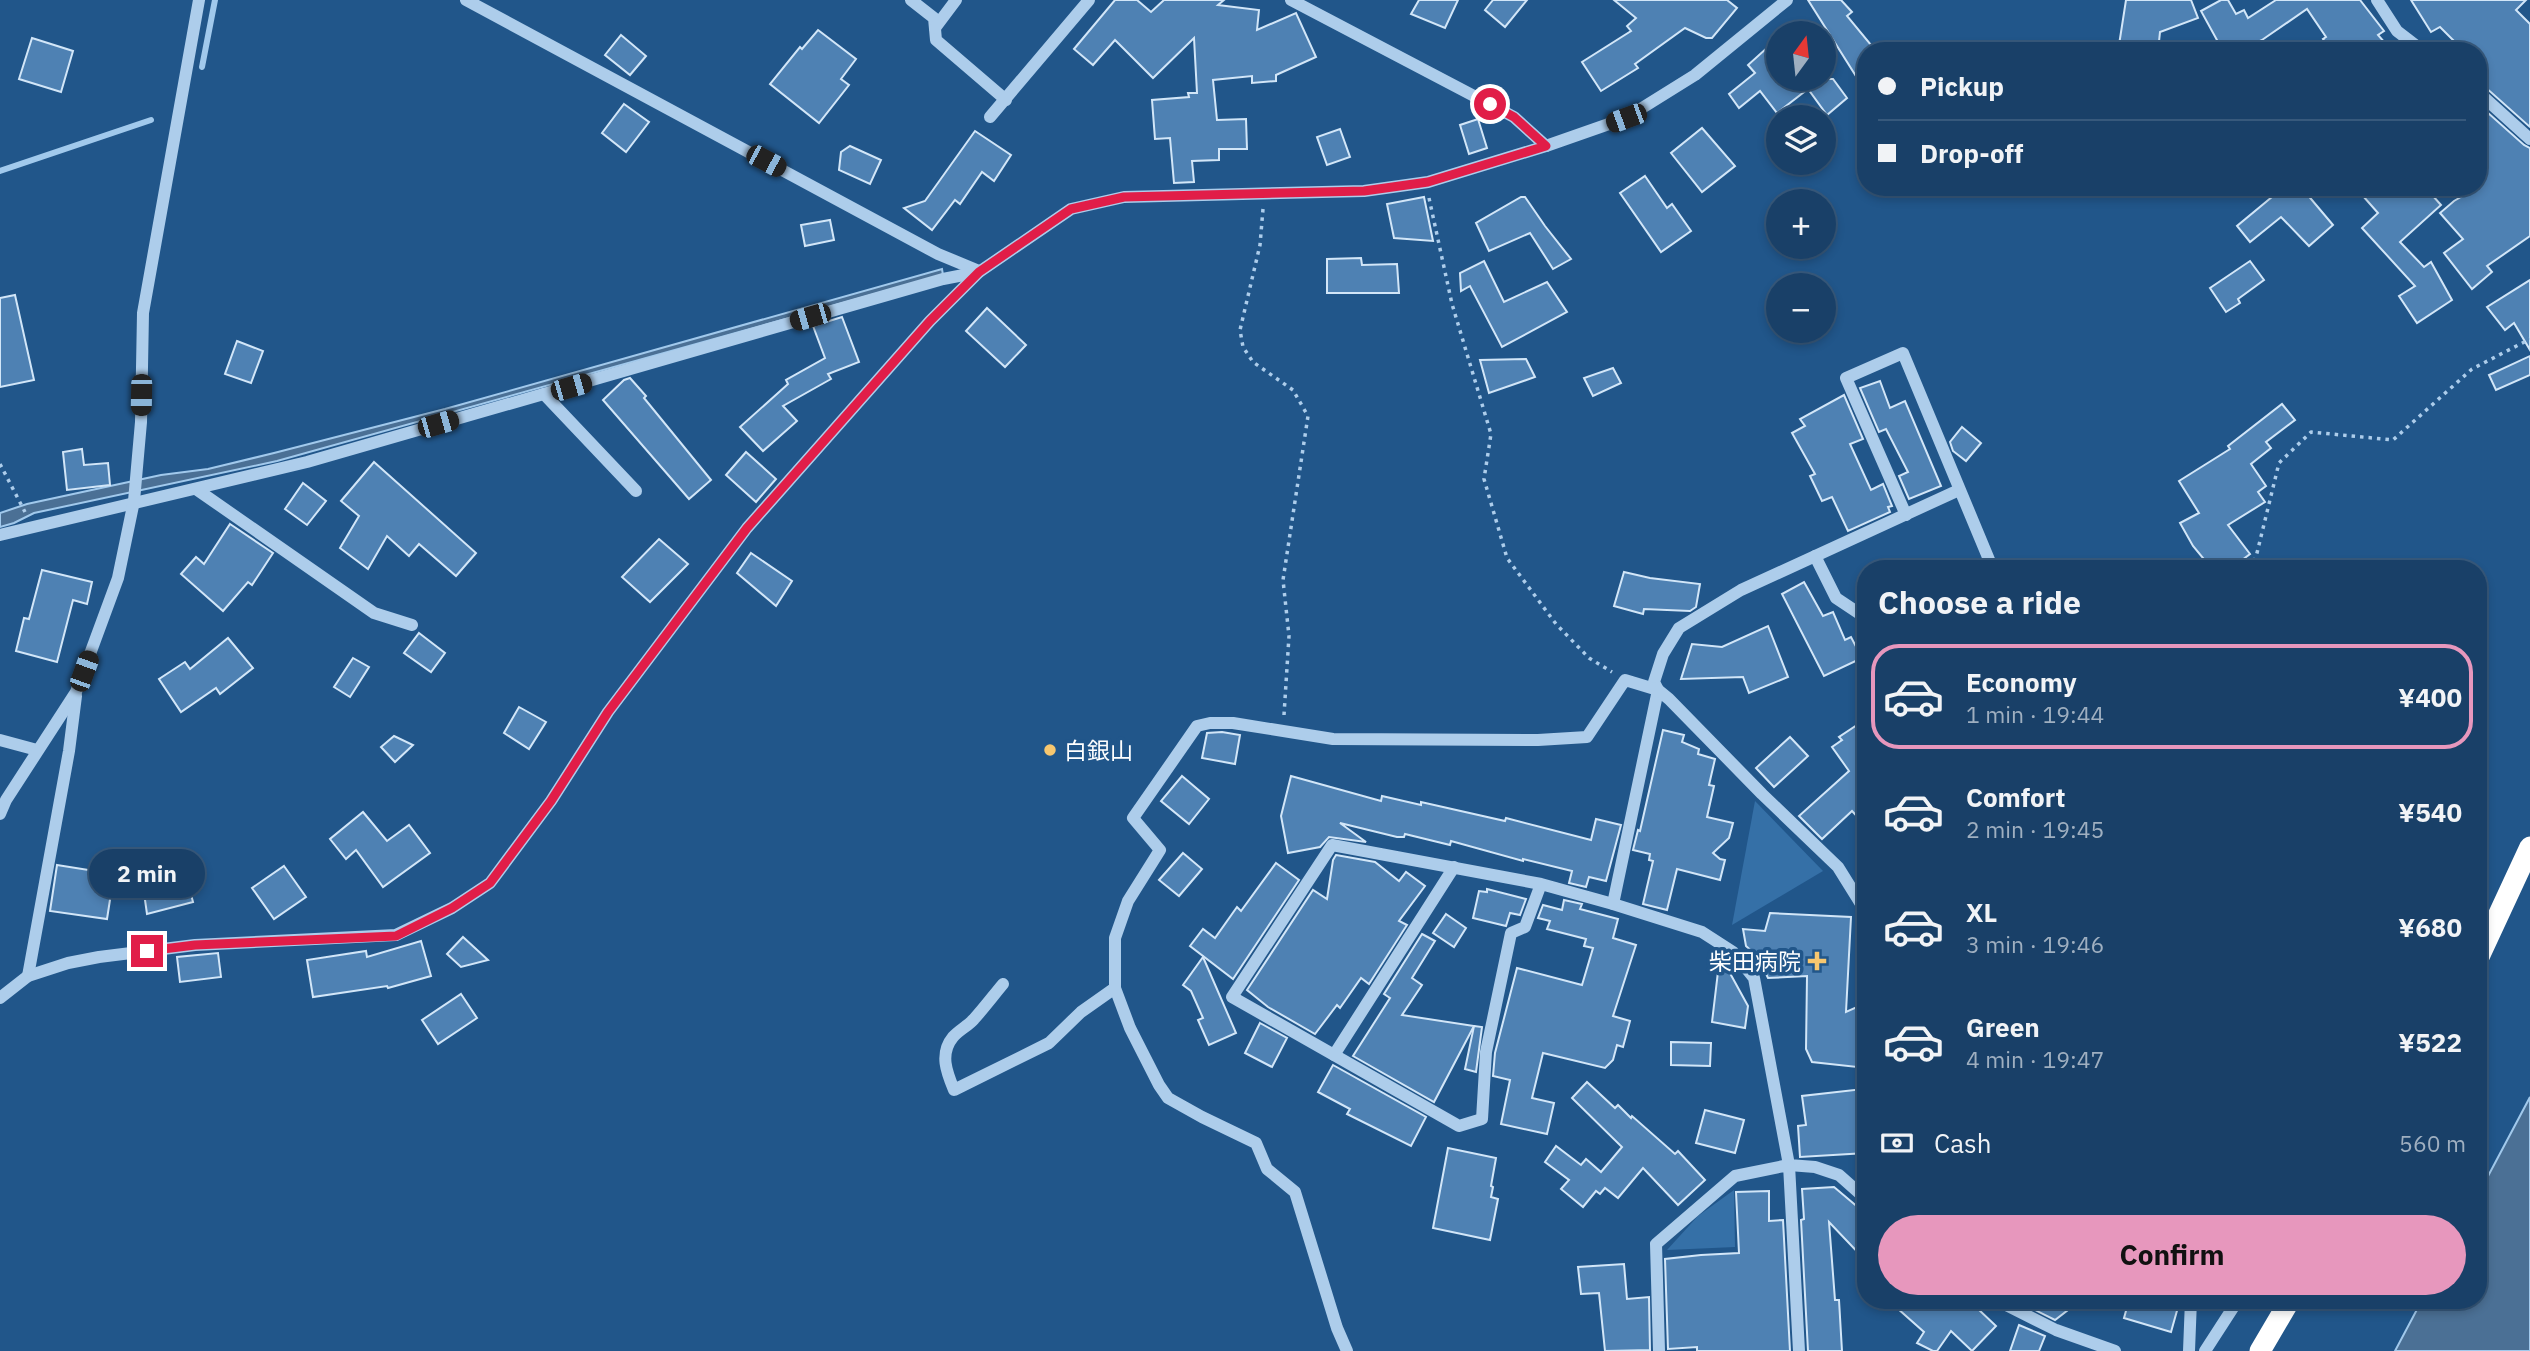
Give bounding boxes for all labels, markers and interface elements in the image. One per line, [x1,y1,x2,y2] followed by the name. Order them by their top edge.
[1766,21,1836,91] north arrow
[1766,21,1836,343] map controls
[1920,69,2004,103] text: Pickup
[1474,88,1506,120] route start
[1603,101,1650,135] car
[1766,105,1836,175] button: layers
[1920,136,2023,170] text: Drop-off
[743,142,790,180] car
[1766,189,1836,259] button: +
[1766,273,1836,343] button: −
[787,301,834,333] car
[548,371,595,403] car
[131,374,152,416] car
[415,408,462,440] car
[1878,581,2081,623] text: Choose a ride
[67,648,102,694] car
[1882,665,1945,728] icon: car
[1966,665,2077,699] text: Economy
[2398,680,2462,714] text: ¥400
[1966,699,2104,729] text: 1 min · 19:44
[1064,735,1133,765] place label: 白銀山
[1042,742,1058,758] marker: 白銀山
[1882,780,1945,843] icon: car
[1966,780,2065,814] text: Comfort
[2398,795,2462,829] text: ¥540
[1966,814,2104,844] text: 2 min · 19:45
[89,850,205,898] callout: 2 min
[117,858,177,888] text: 2 min
[1882,895,1945,958] icon: car
[1966,895,1997,929] text: XL
[2398,910,2462,944] text: ¥680
[1966,929,2104,959] text: 3 min · 19:46
[131,935,163,967] route end
[1709,946,1801,976] place label: 柴田病院
[1807,951,1827,971] marker: 柴田病院
[1882,1010,1945,1073] icon: car
[1966,1010,2040,1044] text: Green
[2398,1025,2462,1059] text: ¥522
[1966,1044,2104,1074] text: 4 min · 19:47
[1878,1124,1916,1162] icon: cash
[1934,1126,1991,1160] text: Cash
[2399,1128,2466,1158] text: 560 m
[1878,1215,2466,1295] button: Confirm

